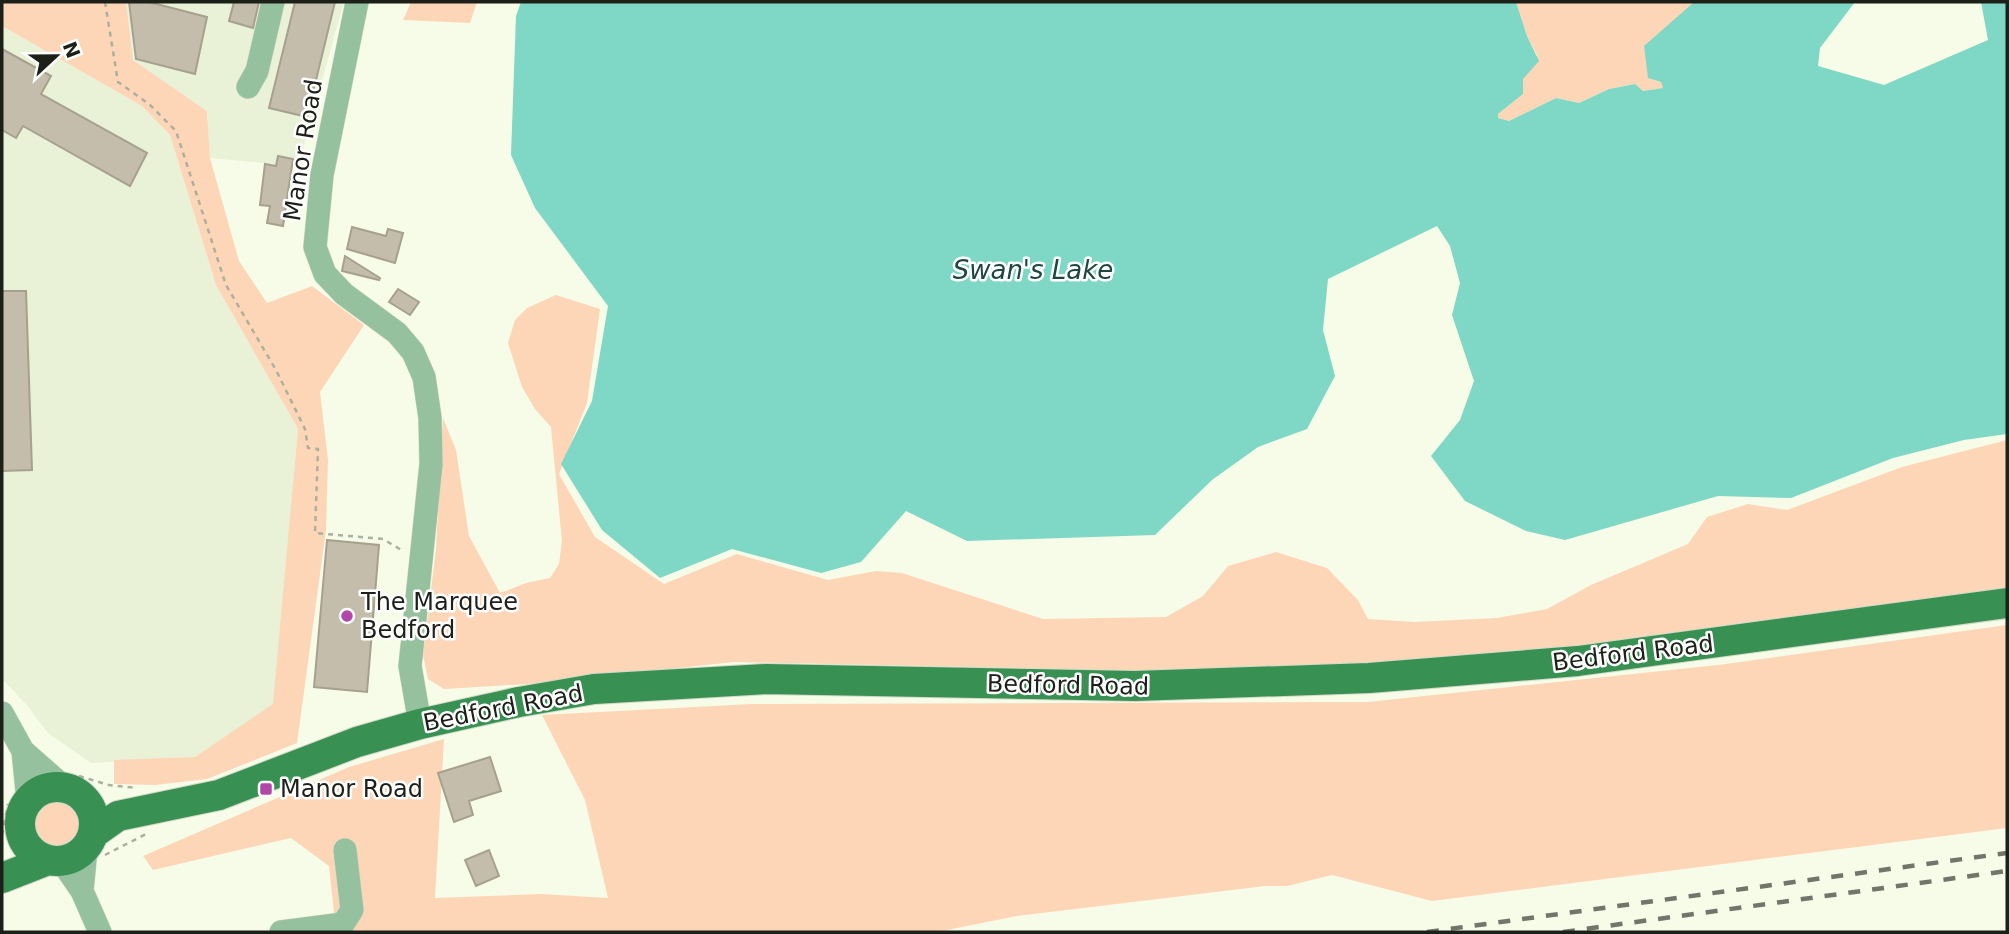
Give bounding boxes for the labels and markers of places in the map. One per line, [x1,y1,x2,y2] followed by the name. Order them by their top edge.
[360,588,518,644] place label: The Marquee Bedford
[339,608,355,624] marker: The Marquee Bedford
[280,775,423,803] place label: Manor Road
[258,781,274,797] marker: Manor Road

